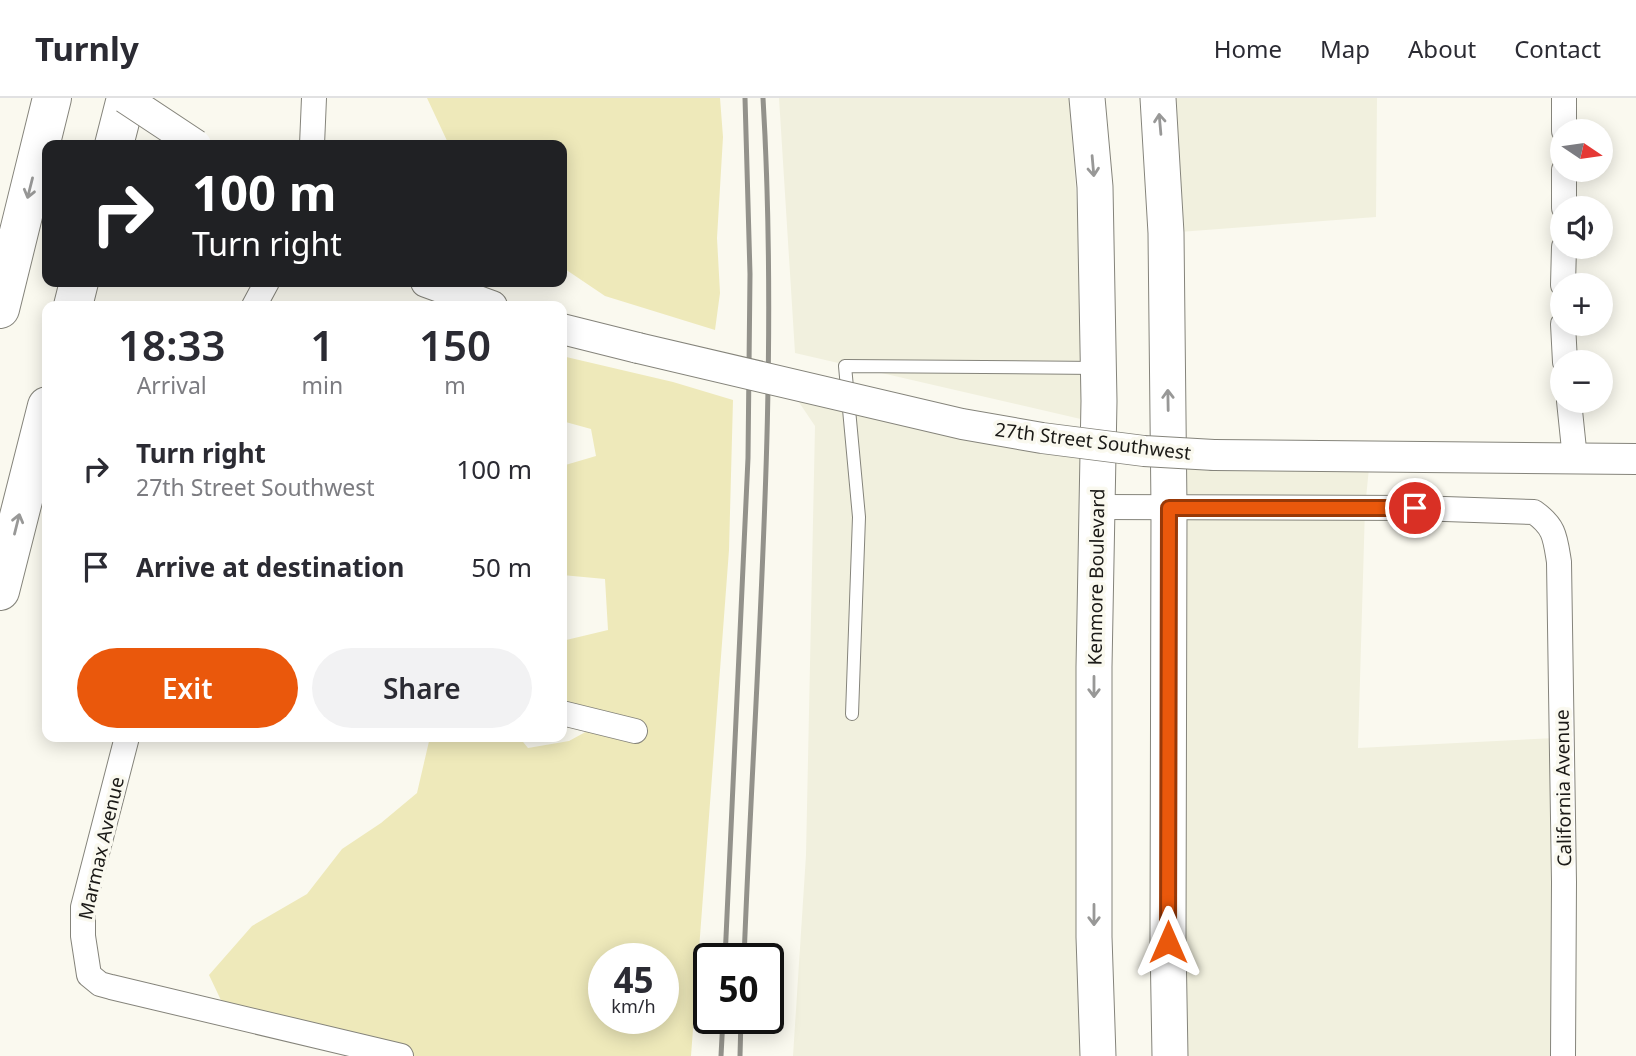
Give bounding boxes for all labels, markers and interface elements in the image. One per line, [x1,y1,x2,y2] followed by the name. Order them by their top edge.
[35,26,139,71] text: Turnly
[1214,32,1282,65] text: Home
[1320,32,1370,65] text: Map
[1408,32,1476,65] text: About
[1514,32,1601,65] text: Contact
[1153,113,1166,135] one-way arrow
[1550,119,1614,182] north arrow
[1550,119,1613,413] map controls
[1087,154,1100,177] one-way arrow
[192,159,337,225] text: 100 m
[77,168,168,259] icon: right
[23,176,36,199] one-way arrow
[1550,196,1613,259] button: sound
[192,222,342,265] text: Turn right
[1550,273,1613,336] button: +
[118,316,226,373] text: 18:33
[310,316,334,373] text: 1
[419,316,491,373] text: 150
[1550,350,1613,413] button: −
[137,369,207,401] text: Arrival
[301,369,343,401] text: min
[444,369,466,401] text: m
[1161,389,1175,412] one-way arrow
[994,416,1193,466] street label: 27th Street Southwest
[136,435,266,471] text: Turn right
[77,450,115,488] icon: right
[456,451,532,487] text: 100 m
[136,471,375,503] text: 27th Street Southwest
[1385,478,1445,538] pin
[1081,488,1111,666] street label: Kenmore Boulevard
[1396,489,1434,527] icon: arrive
[11,514,24,536] one-way arrow
[77,548,115,586] icon: arrive
[136,549,405,585] text: Arrive at destination
[471,549,532,585] text: 50 m
[77,648,298,728] button: Exit
[312,648,532,728] button: Share
[1087,676,1101,699] one-way arrow
[1549,709,1577,867] street label: California Avenue
[72,774,130,922] street label: Marmax Avenue
[1087,903,1101,926] one-way arrow
[1131,905,1205,979] position arrow
[693,943,784,1034] speed limit sign: 50
[613,956,654,1003] text: 45
[611,994,656,1018] text: km/h

